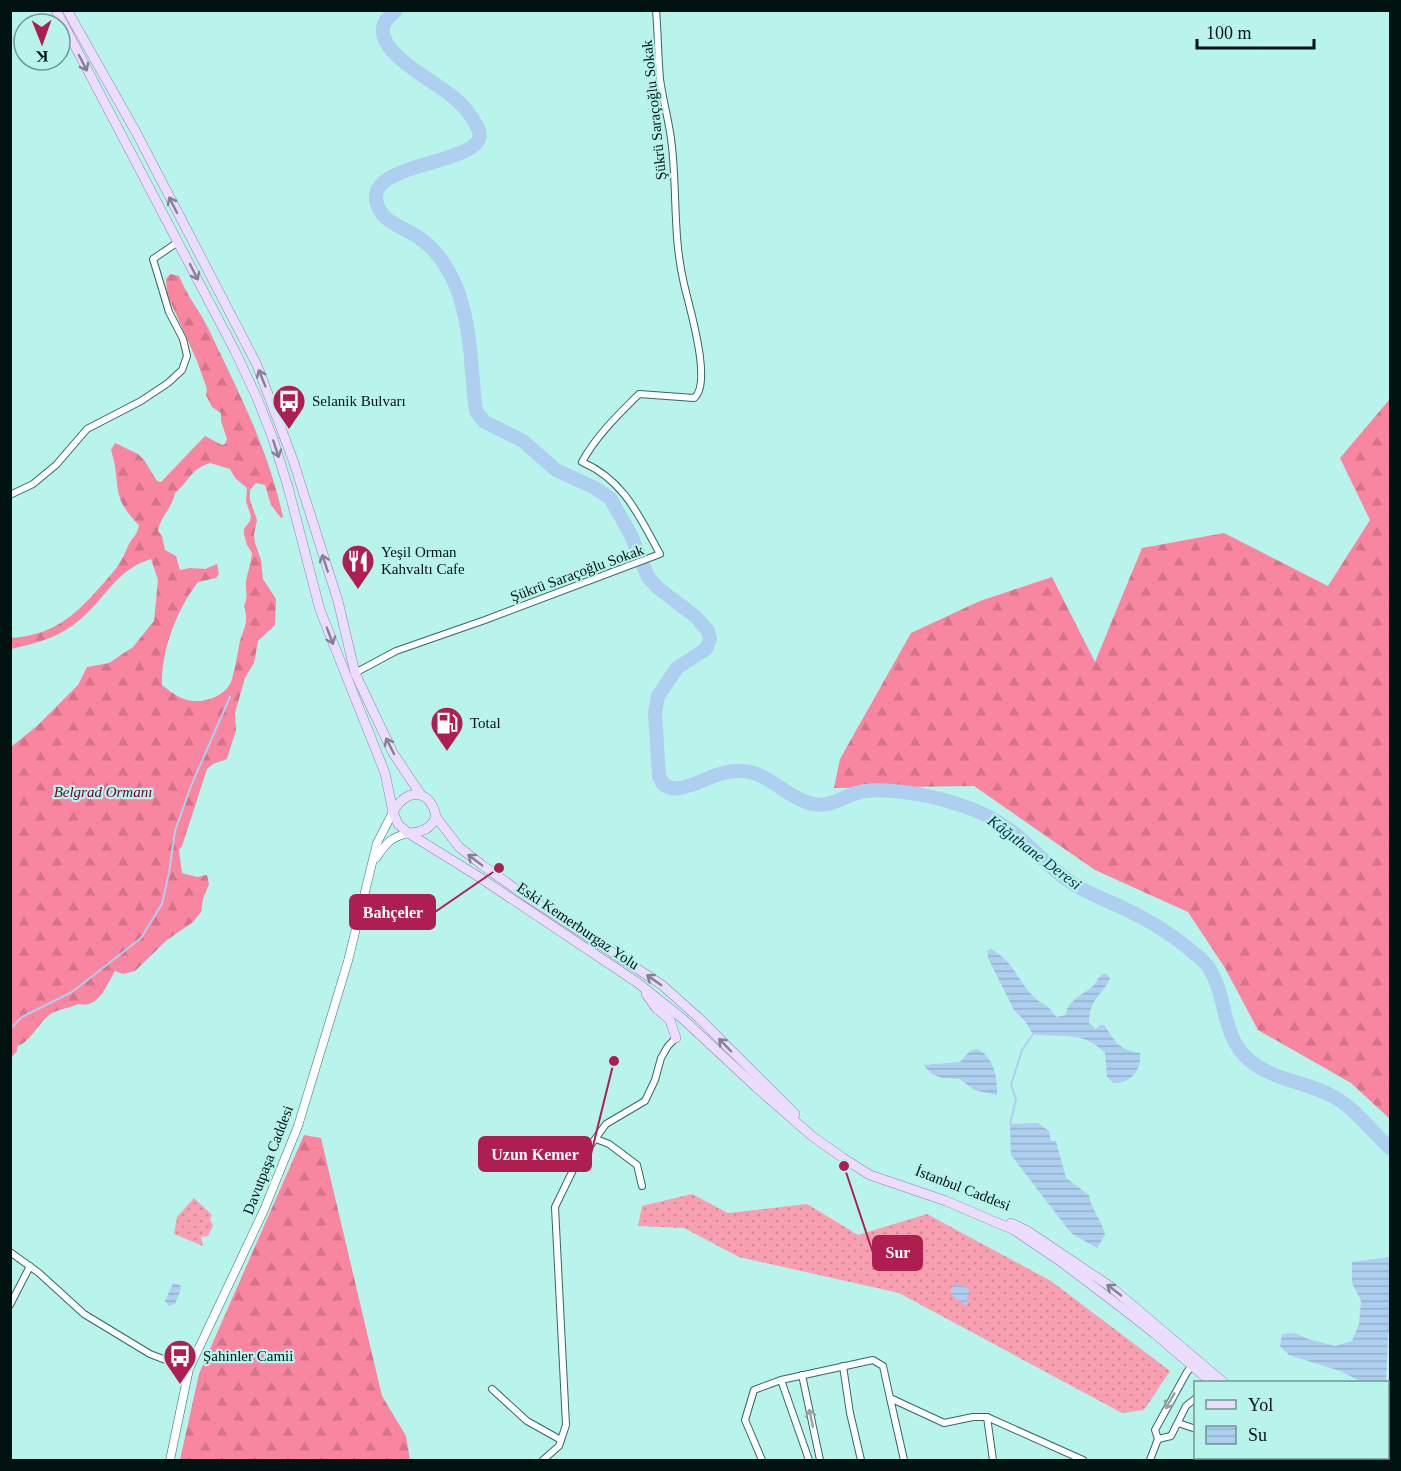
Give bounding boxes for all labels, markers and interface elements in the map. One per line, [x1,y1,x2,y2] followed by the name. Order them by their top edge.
[12,12,72,72] north arrow
[1197,12,1314,50] scale bar
[1206,23,1252,43] text: 100 m
[639,39,669,181] street label: Şükrü Saraçoğlu Sokak
[35,48,49,65] text: K
[78,53,89,71] one-way arrow
[166,197,178,215] one-way arrow
[188,263,200,281] one-way arrow
[256,370,267,388] one-way arrow
[271,383,307,430] bus stop icon: Selanik Bulvarı
[312,393,406,409] place label: Selanik Bulvarı
[271,439,282,458] one-way arrow
[508,541,646,605] street label: Şükrü Saraçoğlu Sokak
[340,543,376,590] restaurant icon: Yeşil Orman Kahvaltı Cafe
[381,544,465,577] place label: Yeşil Orman Kahvaltı Cafe
[319,554,330,573] one-way arrow
[325,626,336,645] one-way arrow
[429,705,465,752] fuel station icon: Total
[470,715,501,731] place label: Total
[384,738,396,755] one-way arrow
[54,784,152,800] park label: Belgrad Ormanı
[983,811,1085,894] water label: Kâğıthane Deresi
[468,853,484,866] one-way arrow
[514,879,642,973] street label: Eski Kemerburgaz Yolu
[350,895,435,929] callout: Bahçeler
[363,904,423,922] text: Bahçeler
[647,974,663,986] one-way arrow
[718,1038,732,1053] one-way arrow
[240,1103,296,1217] street label: Davutpaşa Caddesi
[479,1137,591,1171] callout: Uzun Kemer
[491,1146,579,1163] text: Uzun Kemer
[913,1163,1013,1213] street label: İstanbul Caddesi
[873,1236,922,1270] callout: Sur
[886,1244,910,1261] text: Sur
[1106,1284,1122,1297] one-way arrow
[162,1338,198,1385] bus stop icon: Şahinler Camii
[203,1348,293,1364] place label: Şahinler Camii
[1194,1381,1389,1459] legend
[1164,1392,1175,1410] one-way arrow
[1248,1395,1273,1415] text: Yol
[805,1409,816,1428] one-way arrow
[1248,1425,1267,1445] text: Su

